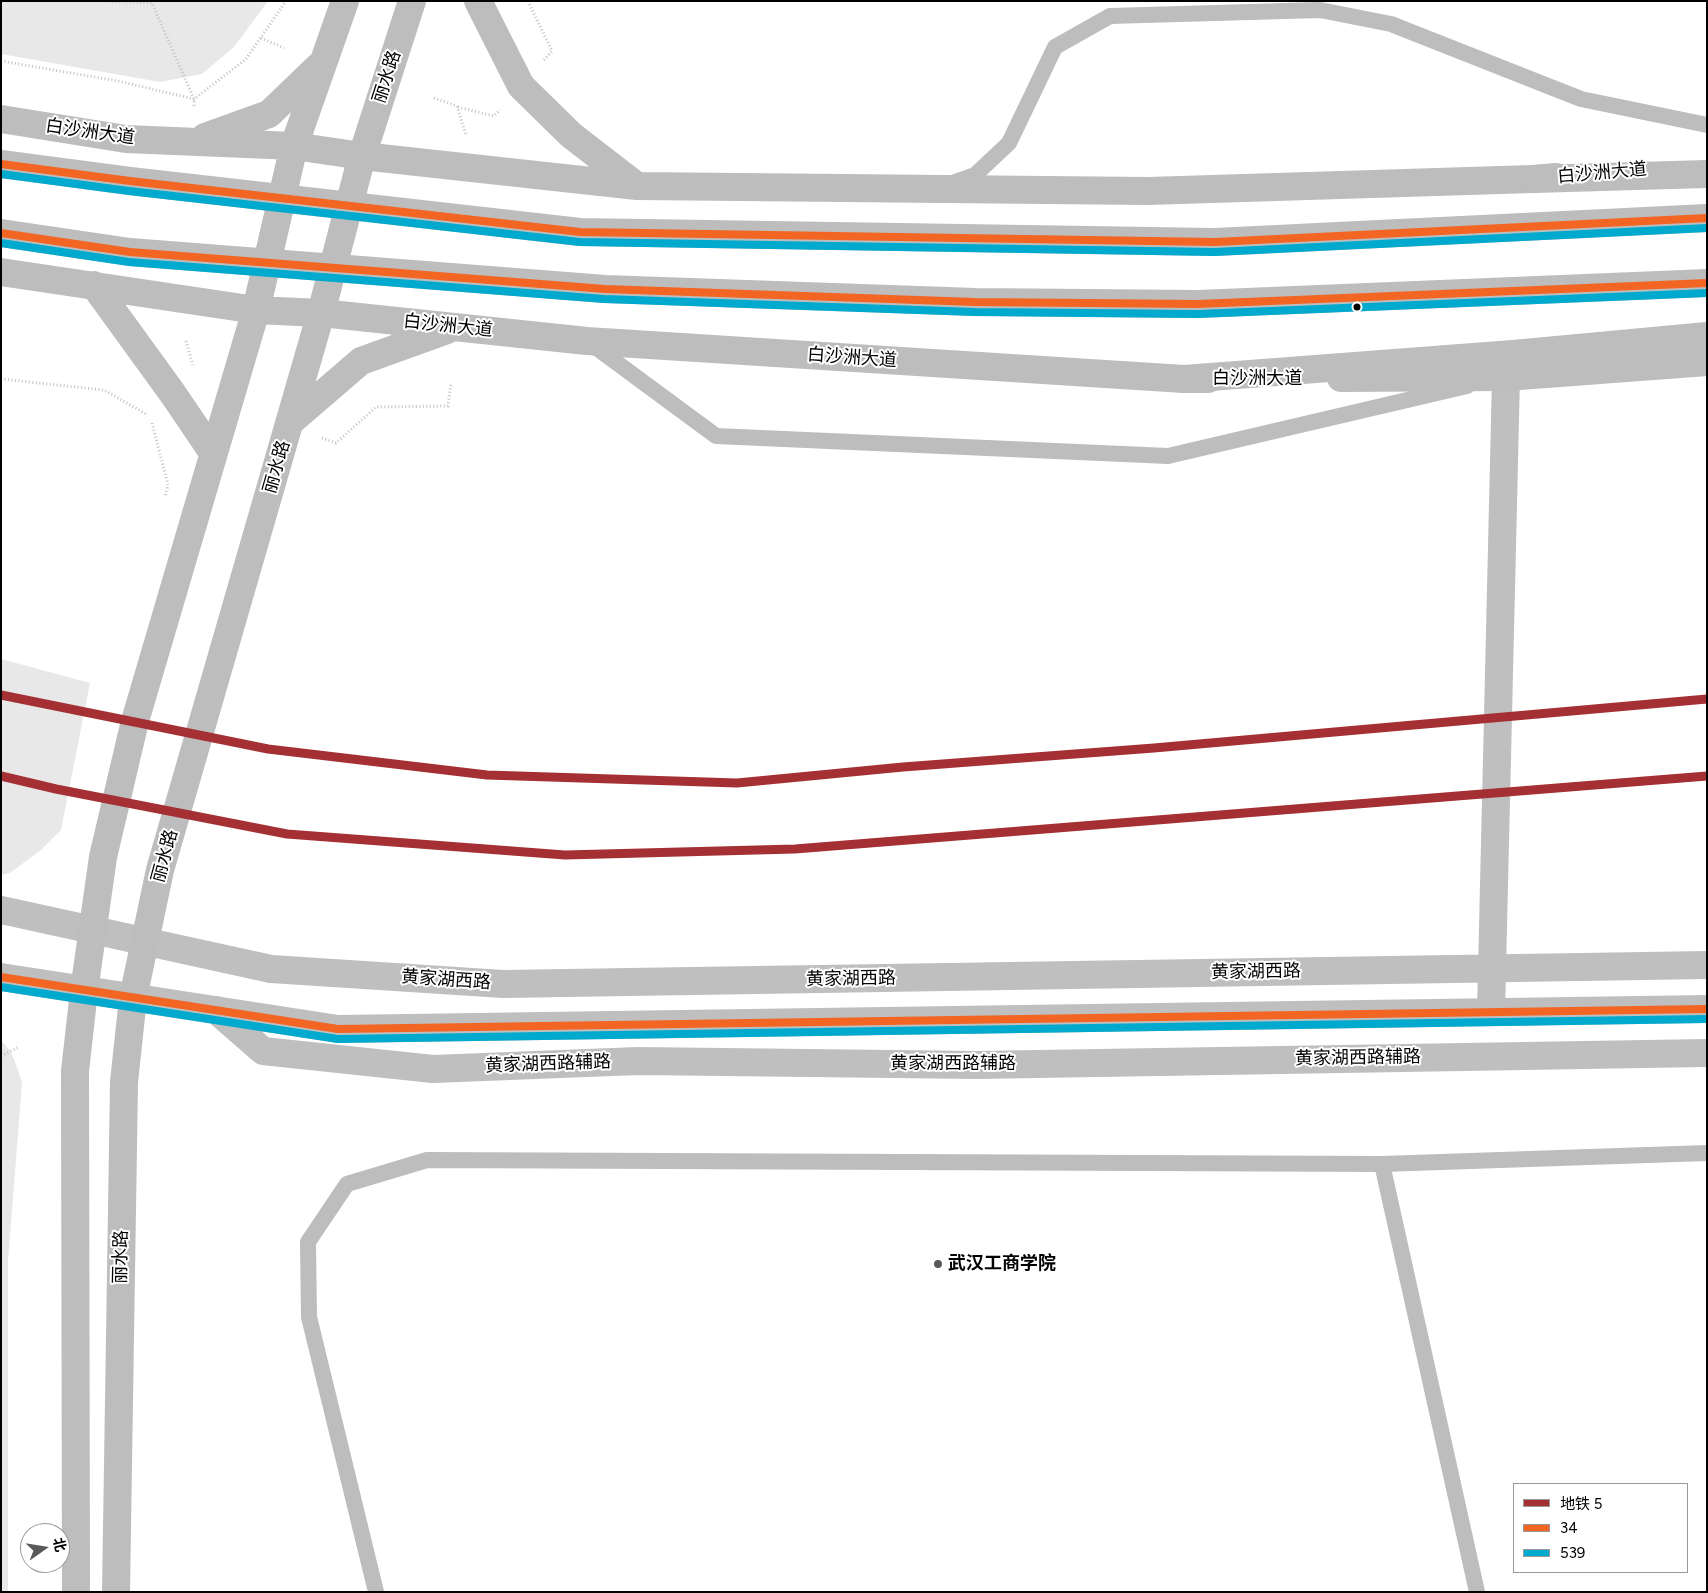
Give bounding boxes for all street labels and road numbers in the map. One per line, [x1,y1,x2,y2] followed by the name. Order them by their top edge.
[368,48,406,106] street label: 丽水路
[44,115,136,149] street label: 白沙洲大道
[1556,158,1648,188] street label: 白沙洲大道
[402,311,494,341] street label: 白沙洲大道
[806,344,898,372] street label: 白沙洲大道
[1212,368,1302,390] street label: 白沙洲大道
[259,438,295,496] street label: 丽水路
[148,827,182,885] street label: 丽水路
[1211,960,1301,984] street label: 黄家湖西路
[400,966,492,994] street label: 黄家湖西路
[806,967,896,991] street label: 黄家湖西路
[1295,1046,1421,1070] street label: 黄家湖西路辅路
[485,1051,611,1077] street label: 黄家湖西路辅路
[890,1053,1016,1075] street label: 黄家湖西路辅路
[110,1230,132,1284] street label: 丽水路

